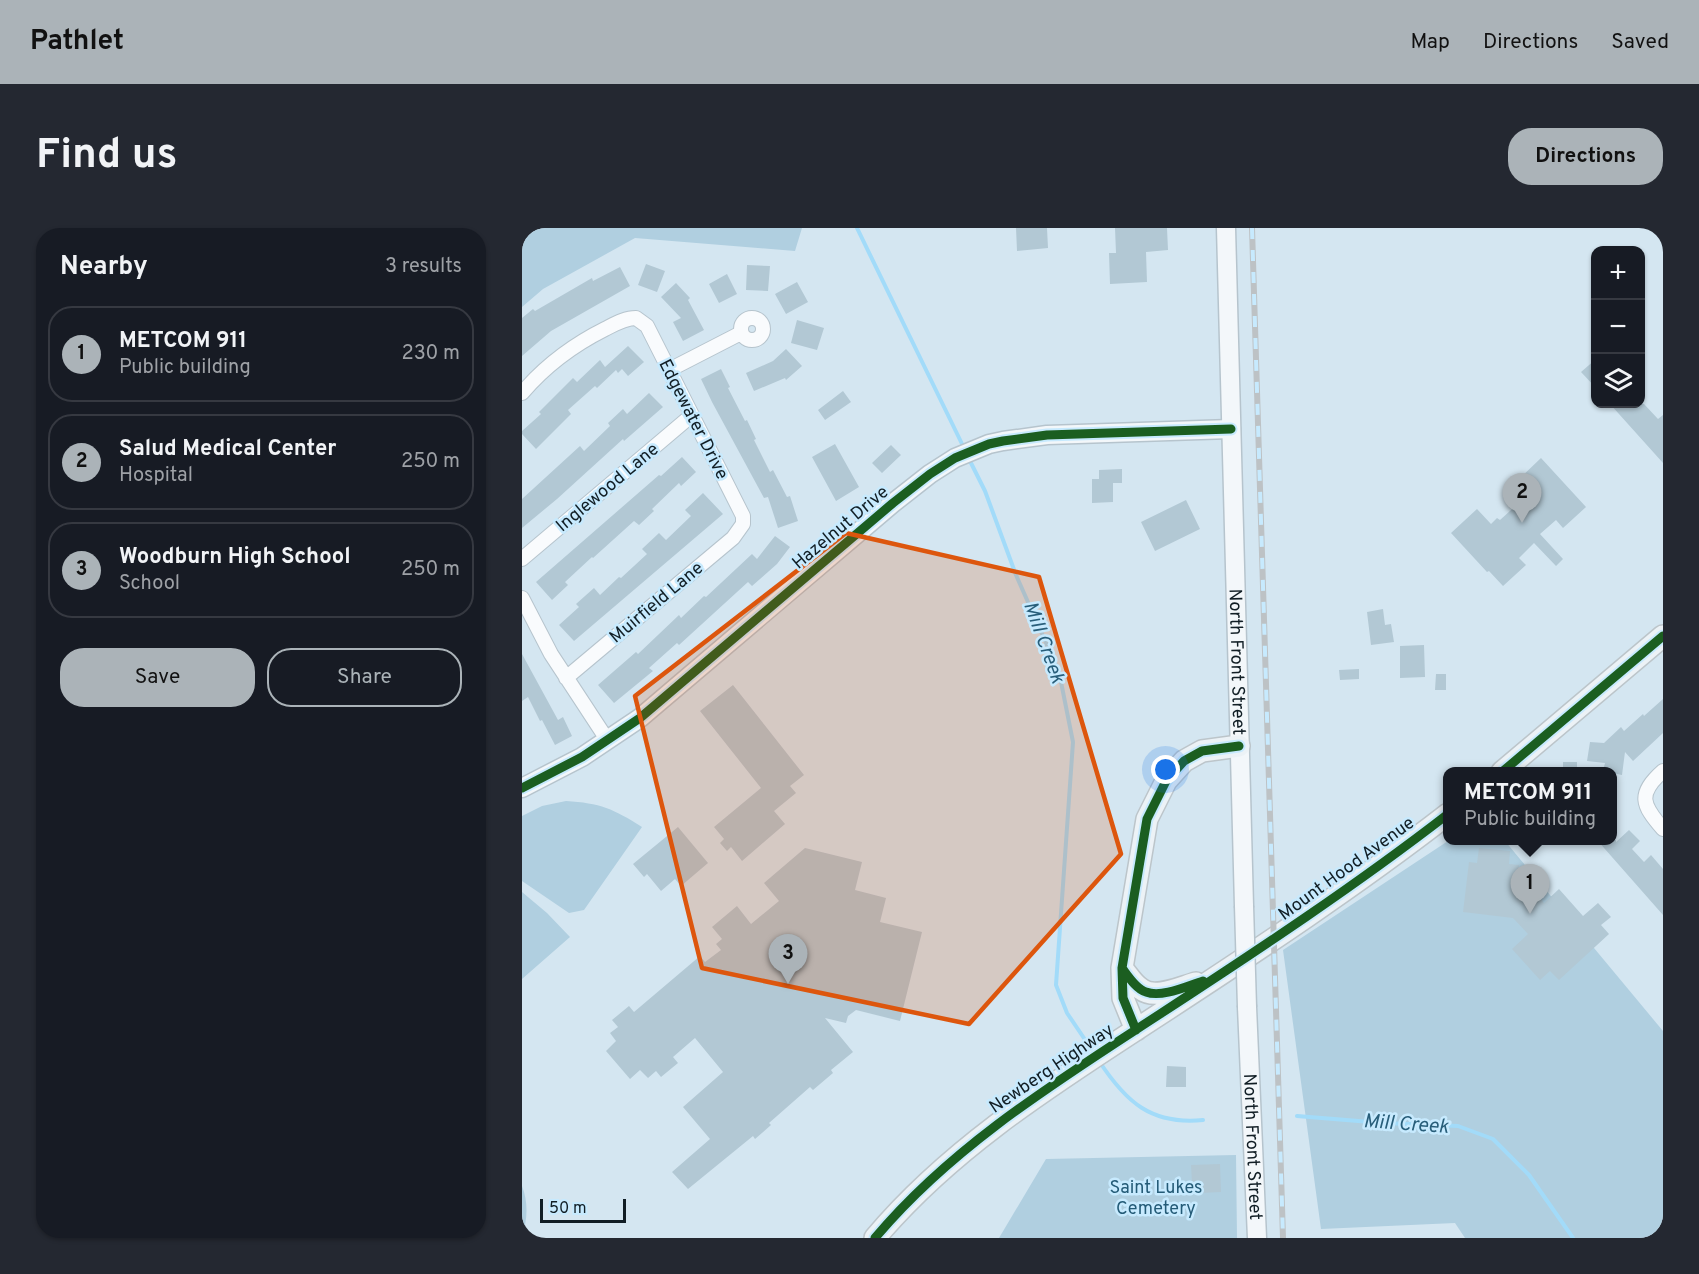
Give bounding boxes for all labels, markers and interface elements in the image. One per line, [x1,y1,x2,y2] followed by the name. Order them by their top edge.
[30,24,124,60] text: Pathlet
[1410,29,1450,56] text: Map
[1483,29,1578,56] text: Directions
[1611,29,1669,56] text: Saved
[1508,128,1663,185] button: Directions
[36,130,177,183] text: Find us
[1591,246,1645,408] map controls
[1591,246,1645,300] button: +
[60,251,148,284] text: Nearby
[385,254,462,280] text: 3 results
[1591,300,1645,354] button: −
[119,328,247,355] text: METCOM 911
[78,341,86,367] text: 1
[401,341,460,367] text: 230 m
[1591,354,1645,408] button: layers
[119,355,251,381] text: Public building
[652,356,733,484] street label: Edgewater Drive
[119,436,337,463] text: Salud Medical Center
[552,438,664,538] street label: Inglewood Lane
[75,449,88,475] text: 2
[401,449,460,475] text: 250 m
[119,463,193,489] text: Hospital
[1502,474,1542,523] pin: 2
[788,481,894,575] street label: Hazelnut Drive
[119,544,351,571] text: Woodburn High School
[76,557,88,583] text: 3
[401,557,460,583] text: 250 m
[605,557,709,649] street label: Muirfield Lane
[119,571,180,597] text: School
[1223,588,1249,736] street label: North Front Street
[1016,598,1070,688] water label: Mill Creek
[60,648,255,707] button: Save
[267,648,462,707] button: Share
[1151,755,1180,784] your location
[1443,767,1617,845] popup
[1464,780,1592,807] text: METCOM 911
[1464,807,1596,833] text: Public building
[1274,812,1420,926] street label: Mount Hood Avenue
[1510,864,1550,914] pin: 1
[768,934,808,984] pin: 3
[985,1019,1118,1119] street label: Newberg Highway
[1237,1073,1266,1221] street label: North Front Street
[1362,1109,1450,1141] water label: Mill Creek
[1110,1177,1202,1221] park label: Saint Lukes Cemetery
[540,1196,626,1224] scale bar
[549,1199,587,1219] text: 50 m

